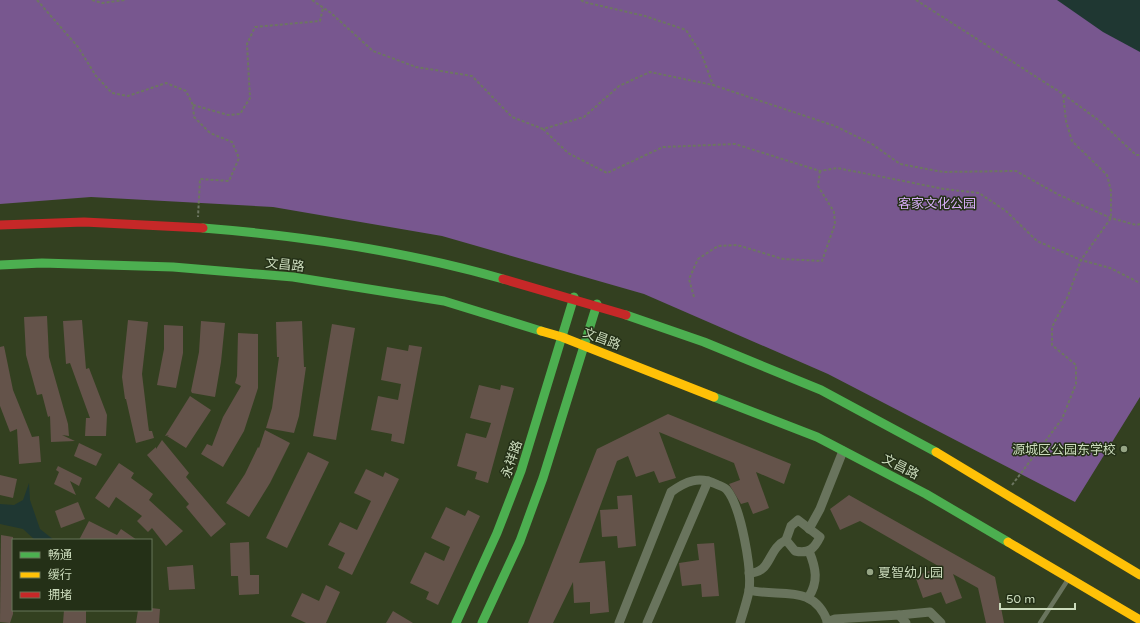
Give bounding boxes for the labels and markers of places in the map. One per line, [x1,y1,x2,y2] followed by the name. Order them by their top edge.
[1012,442,1116,458] place label: 源城区公园东学校
[1119,444,1129,454] marker: 源城区公园东学校
[878,565,943,581] place label: 夏智幼儿园
[865,567,875,577] marker: 夏智幼儿园

